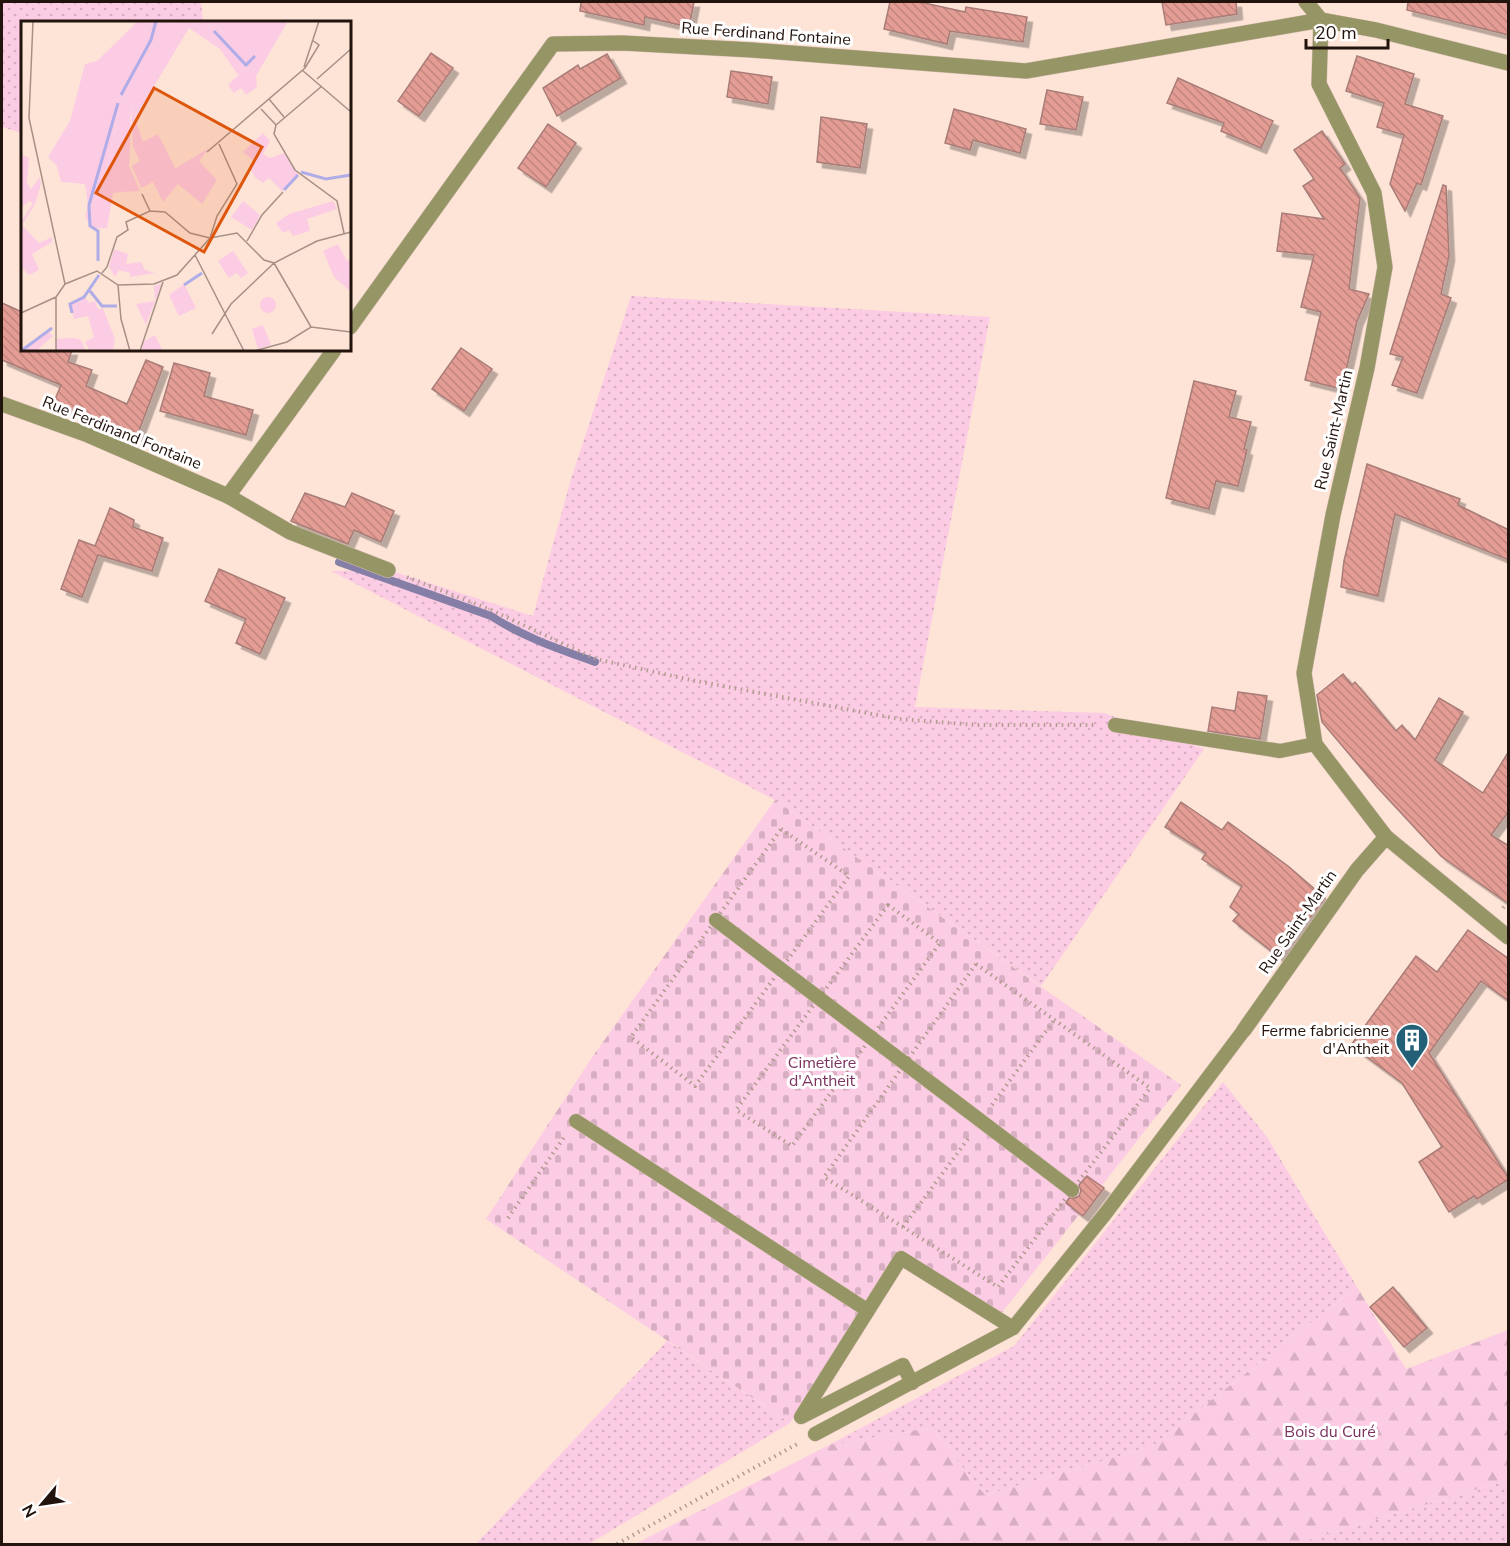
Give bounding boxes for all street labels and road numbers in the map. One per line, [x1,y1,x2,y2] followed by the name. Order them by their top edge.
[680,17,852,51] street label: Rue Ferdinand Fontaine
[1310,368,1358,492] street label: Rue Saint-Martin
[39,391,205,475] street label: Rue Ferdinand Fontaine
[1254,866,1342,978] street label: Rue Saint-Martin

